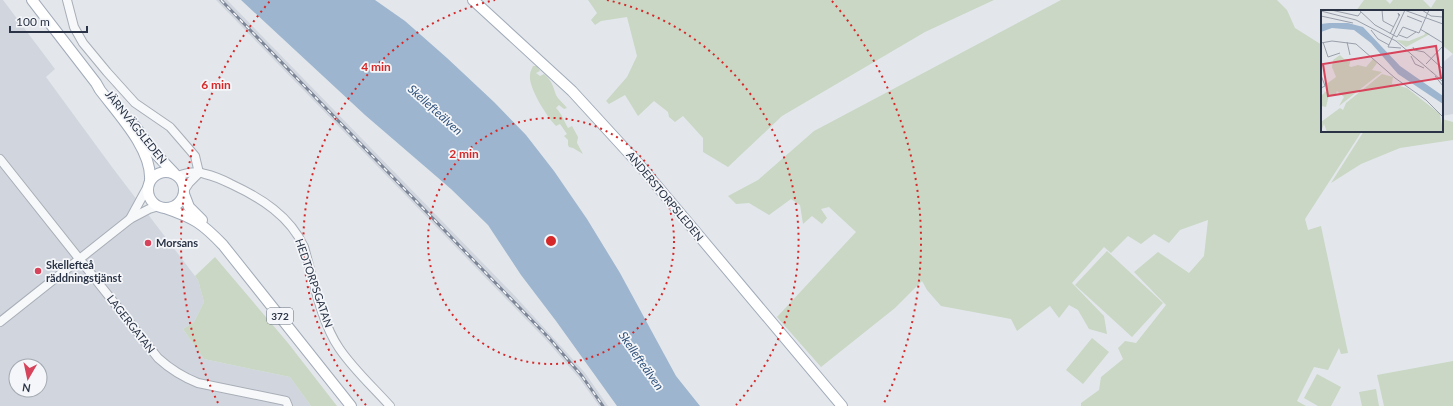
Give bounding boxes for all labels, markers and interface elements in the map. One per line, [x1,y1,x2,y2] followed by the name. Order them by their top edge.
[10,8,87,34] scale bar
[1321,10,1443,132] inset map
[16,14,50,29] text: 100 m
[361,59,391,74] text: 4 min
[201,77,231,92] text: 6 min
[405,81,466,138] water label: Skellefteälven
[103,87,170,166] street label: JÄRNVÄGSLEDEN
[449,146,479,161] text: 2 min
[624,148,707,243] street label: ANDERSTORPSLEDEN
[544,234,558,248] centre of rings
[156,236,198,249] place label: Morsans
[293,237,336,329] street label: HEDTORPSGATAN
[143,238,153,248] marker: Morsans
[46,258,122,284] place label: Skellefteå räddningstjänst
[33,266,43,276] marker: Skellefteå räddningstjänst
[105,292,158,355] street label: LAGERGATAN
[267,308,293,324] road number: 372
[616,328,667,393] water label: Skellefteälven
[8,358,48,398] north arrow
[21,381,32,395] text: N

